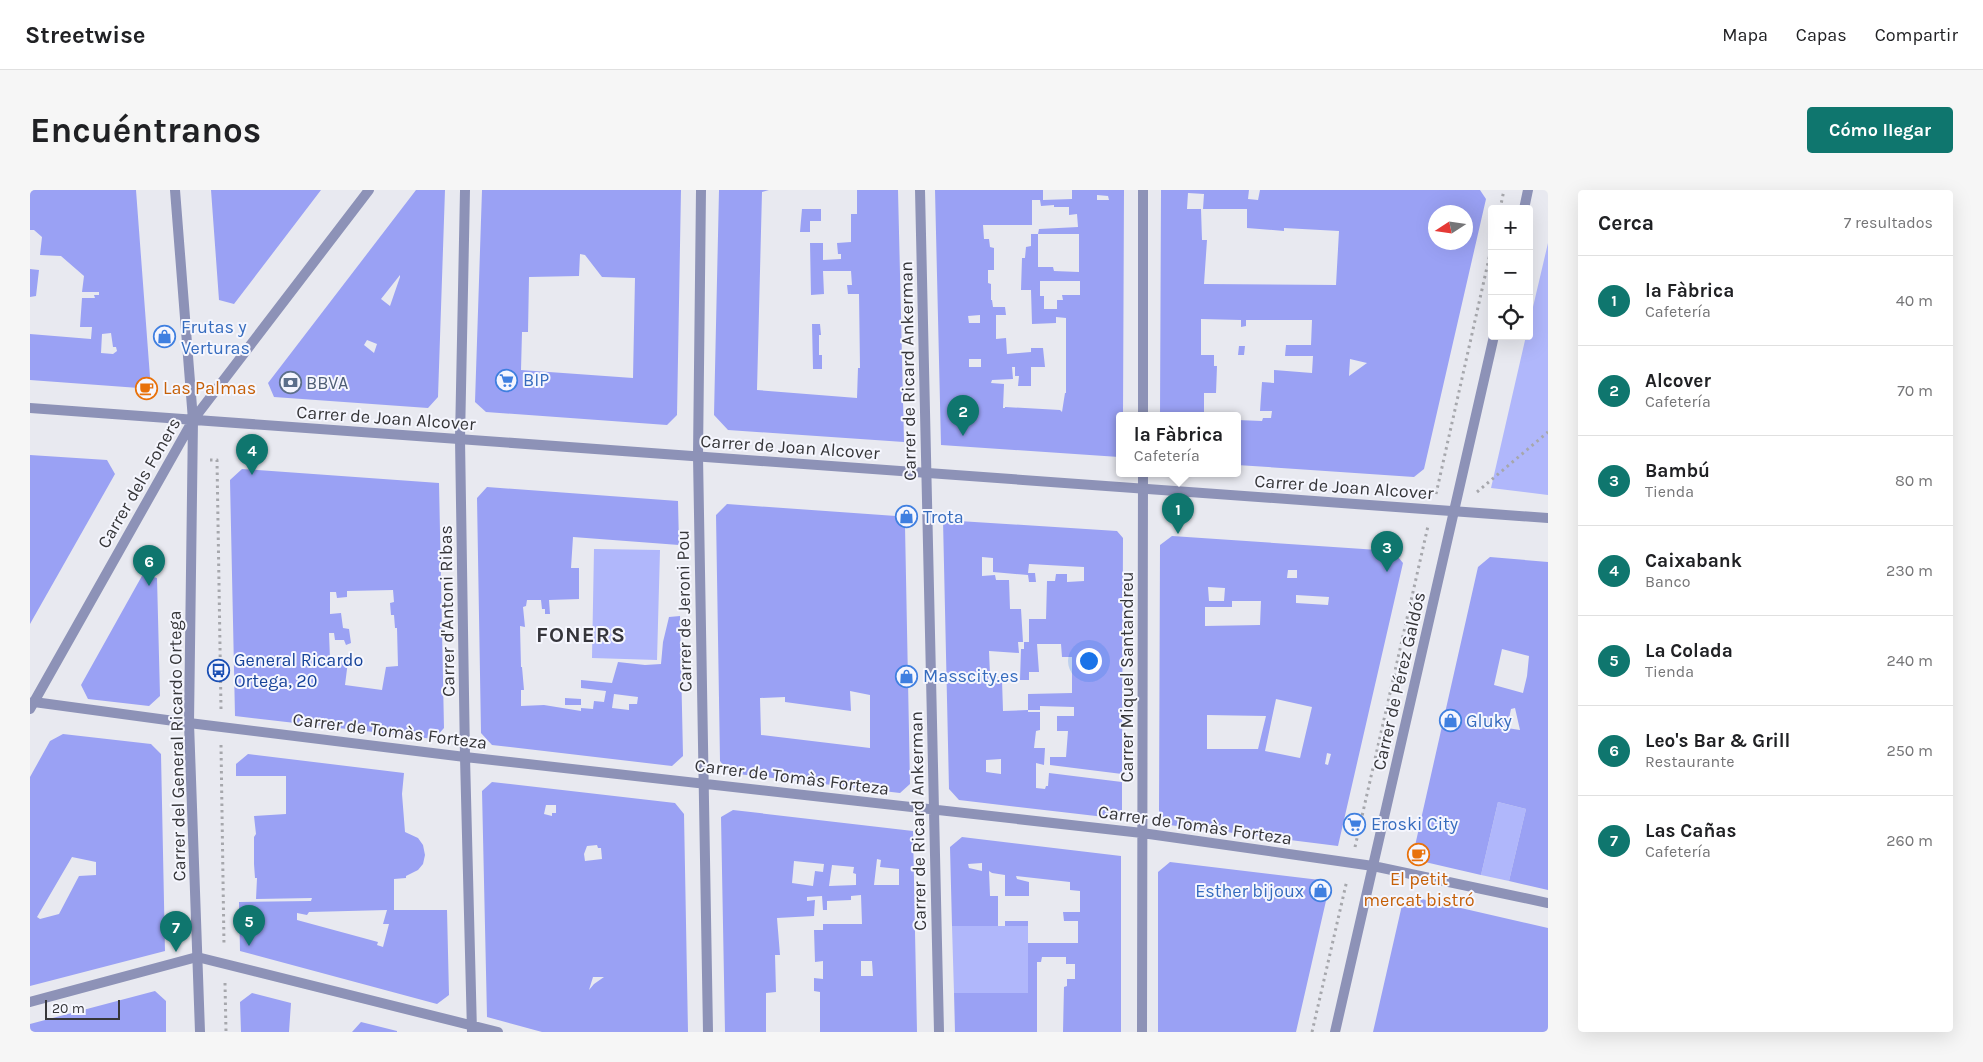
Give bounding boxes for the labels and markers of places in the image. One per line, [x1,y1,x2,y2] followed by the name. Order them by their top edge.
[181,316,250,359] place label: Frutas y Verturas
[153,325,177,349] shop icon: Frutas y Verturas
[495,368,519,392] supermarket icon: BIP
[523,369,549,391] place label: BIP
[278,371,302,395] bank icon: BBVA
[306,372,348,394] place label: BBVA
[135,376,159,400] cafe icon: Las Palmas
[163,377,256,399] place label: Las Palmas
[947,395,979,436] pin: 2
[236,434,268,475] pin: 4
[1162,493,1194,534] pin: 1
[895,505,919,529] shop icon: Trota
[923,506,964,528] place label: Trota
[1371,531,1403,572] pin: 3
[133,545,165,586] pin: 6
[234,649,363,692] place label: General Ricardo Ortega, 20
[206,658,230,682] bus stop icon: General Ricardo Ortega, 20
[895,664,919,688] shop icon: Masscity.es
[923,665,1019,687] place label: Masscity.es
[1438,709,1462,733] shop icon: Gluky
[1466,710,1512,732] place label: Gluky
[1343,812,1367,836] supermarket icon: Eroski City
[1371,813,1459,835] place label: Eroski City
[1407,842,1431,866] cafe icon: El petit mercat bistró
[1363,868,1475,911] place label: El petit mercat bistró
[1308,879,1332,903] shop icon: Esther bijoux
[1195,880,1304,902] place label: Esther bijoux
[233,905,265,946] pin: 5
[160,911,192,952] pin: 7

